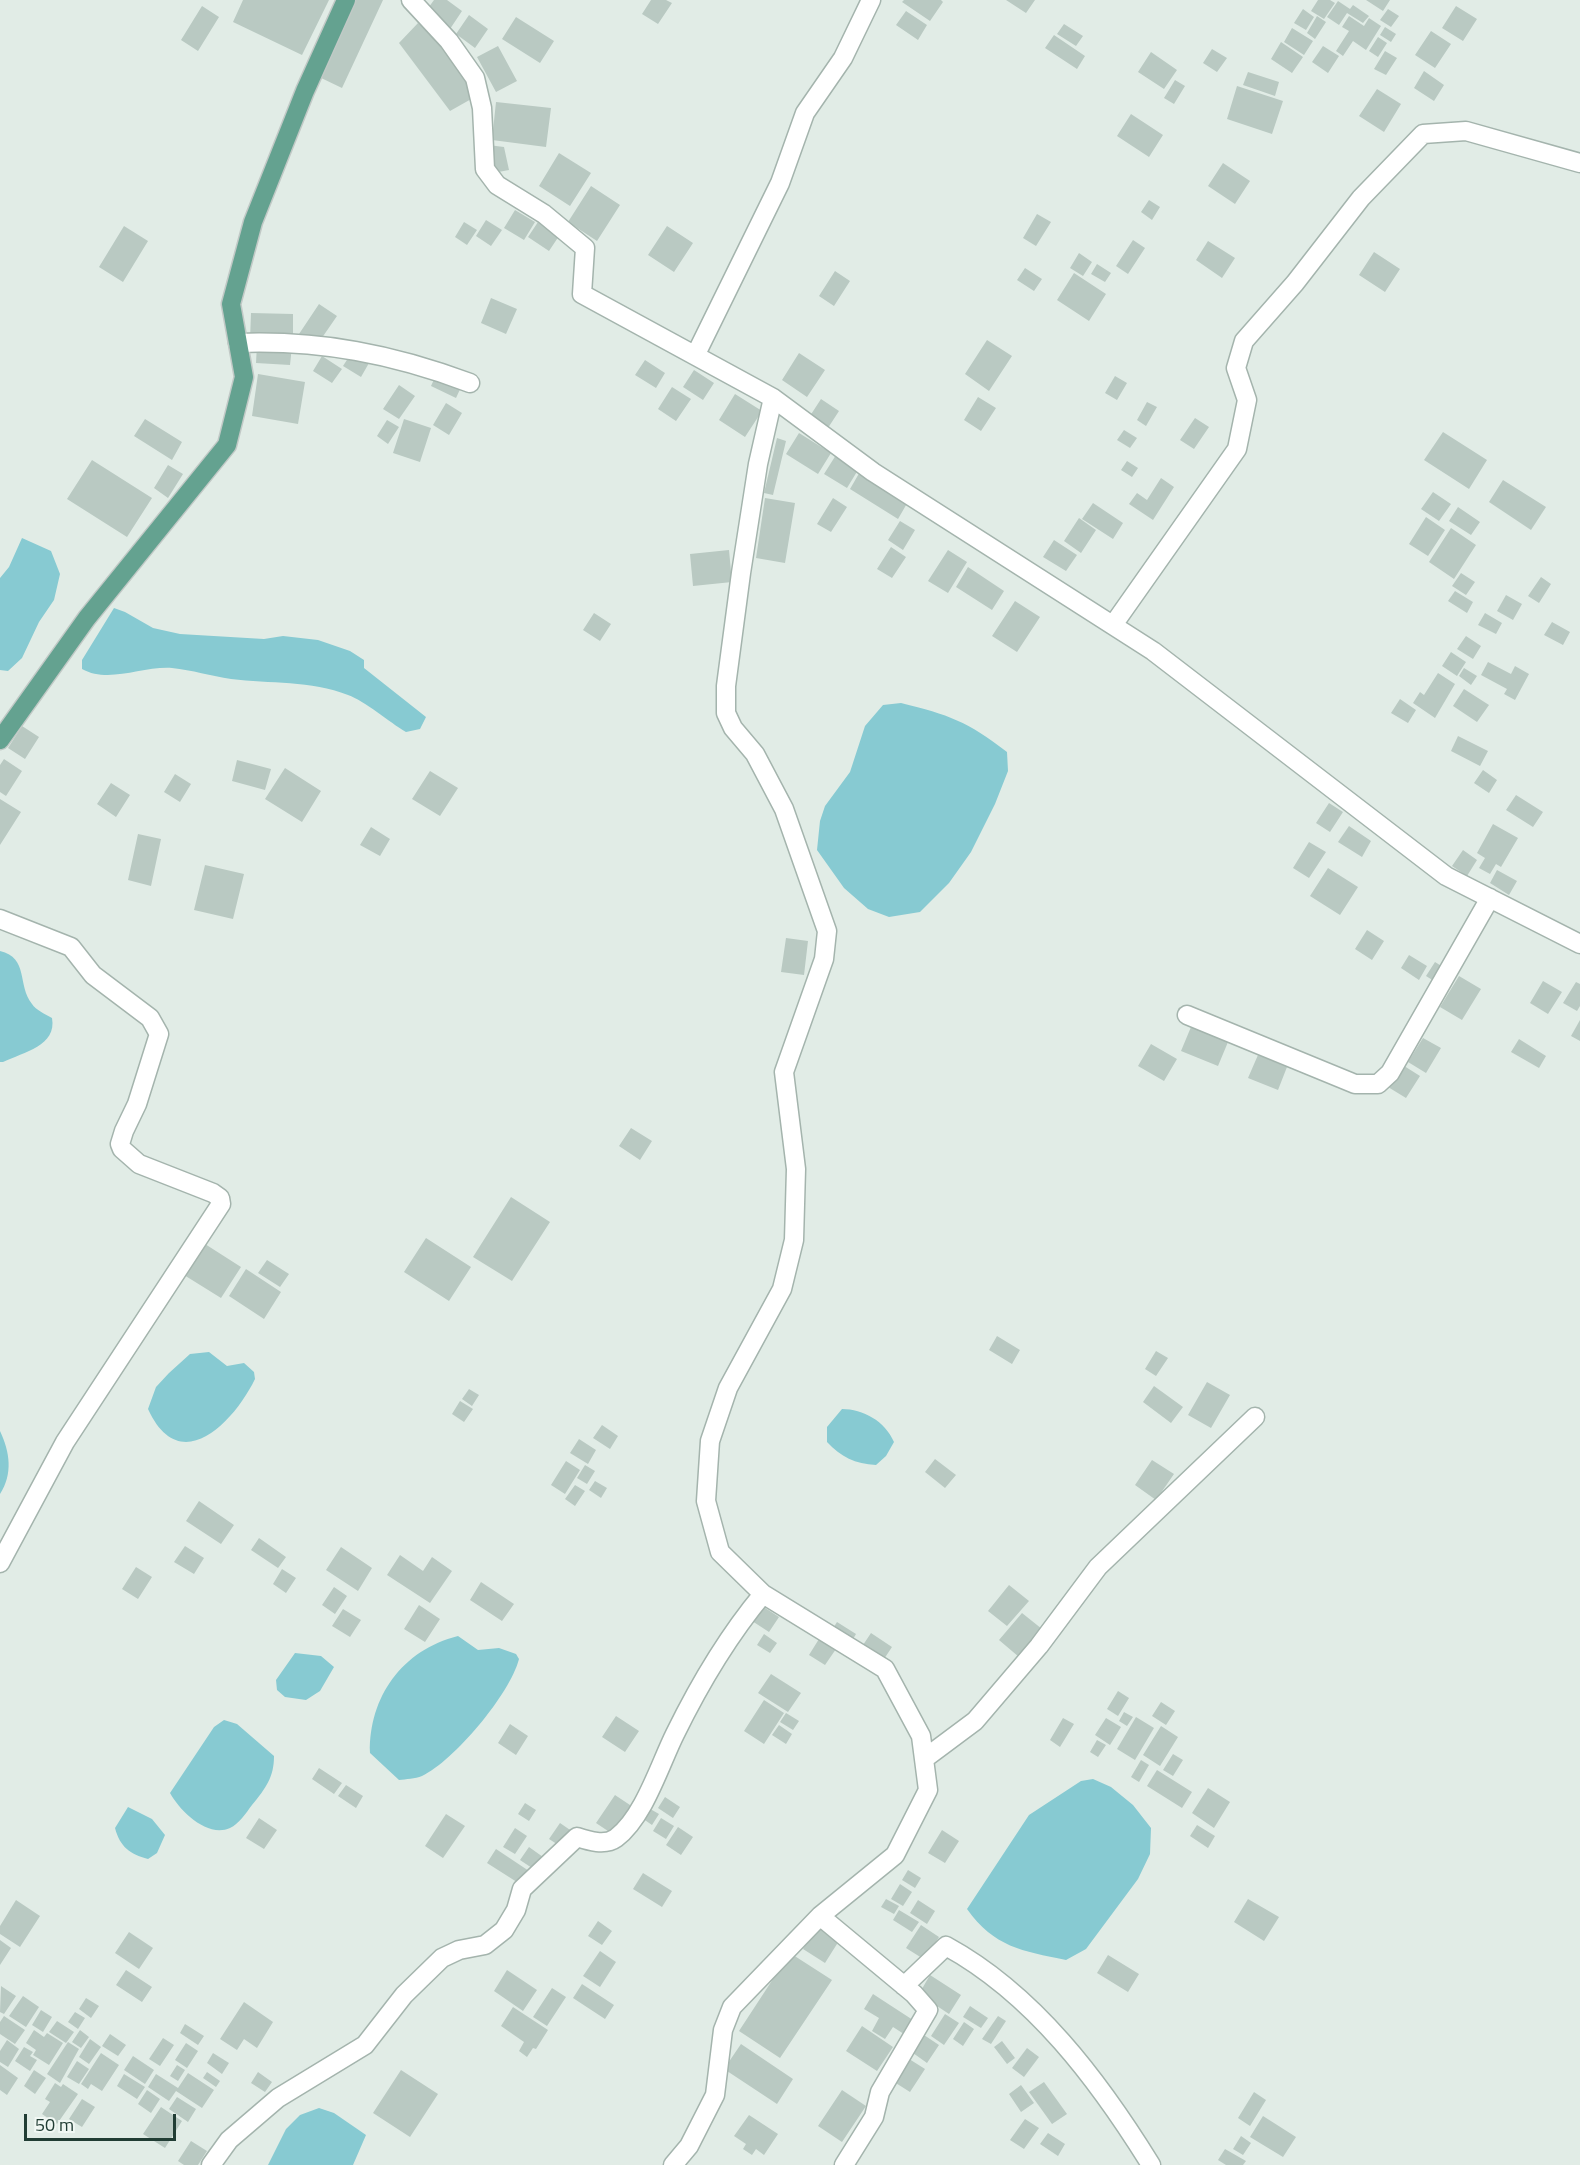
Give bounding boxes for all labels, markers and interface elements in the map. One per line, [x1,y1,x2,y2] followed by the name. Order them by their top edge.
[27,2102,178,2140] scale bar
[35,2111,74,2138] text: 50 m

